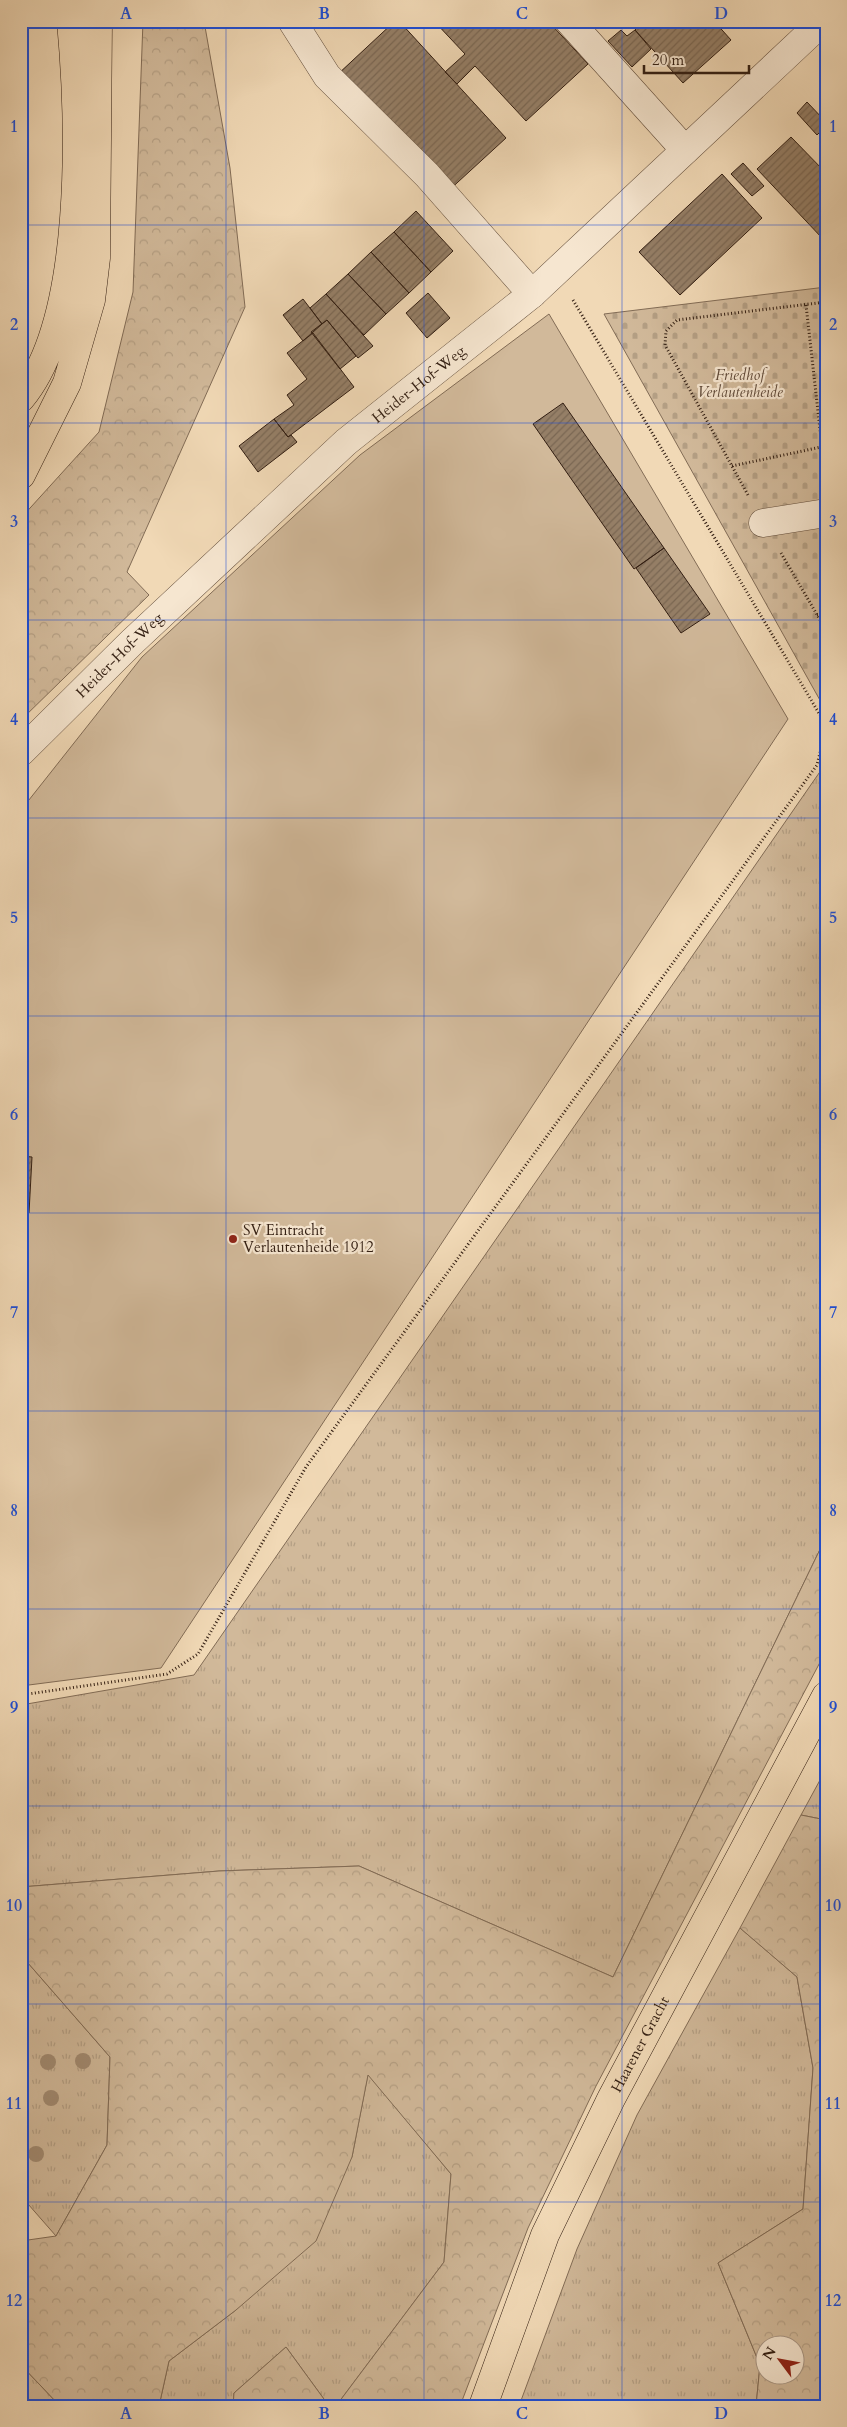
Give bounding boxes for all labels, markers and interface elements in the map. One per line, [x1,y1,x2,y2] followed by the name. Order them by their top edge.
[120,3,132,25] text: A
[318,3,330,25] text: B
[516,3,528,25] text: C
[714,3,728,25] text: D
[644,42,750,74] scale bar
[652,50,684,70] text: 20 m
[10,116,18,138] text: 1
[829,116,837,138] text: 1
[10,314,18,336] text: 2
[829,314,837,336] text: 2
[368,340,470,428] street label: Heider-Hof-Weg
[697,365,783,402] park label: Friedhof Verlautenheide
[10,511,18,533] text: 3
[829,511,837,533] text: 3
[71,608,168,702] street label: Heider-Hof-Weg
[10,709,18,731] text: 4
[829,709,837,731] text: 4
[10,907,18,929] text: 5
[829,907,837,929] text: 5
[10,1104,18,1126] text: 6
[829,1104,837,1126] text: 6
[243,1220,374,1257] place label: SV Eintracht Verlautenheide 1912
[227,1233,239,1245] marker: SV Eintracht Verlautenheide 1912
[10,1302,18,1324] text: 7
[829,1302,837,1324] text: 7
[10,1500,18,1522] text: 8
[829,1500,837,1522] text: 8
[10,1697,18,1719] text: 9
[829,1697,837,1719] text: 9
[6,1895,22,1917] text: 10
[825,1895,841,1917] text: 10
[606,1993,674,2096] street label: Haarener Gracht
[6,2093,22,2115] text: 11
[825,2093,841,2115] text: 11
[6,2290,22,2312] text: 12
[825,2290,841,2312] text: 12
[754,2334,804,2384] north arrow
[758,2343,781,2364] text: N
[120,2403,132,2425] text: A
[318,2403,330,2425] text: B
[516,2403,528,2425] text: C
[714,2403,728,2425] text: D

